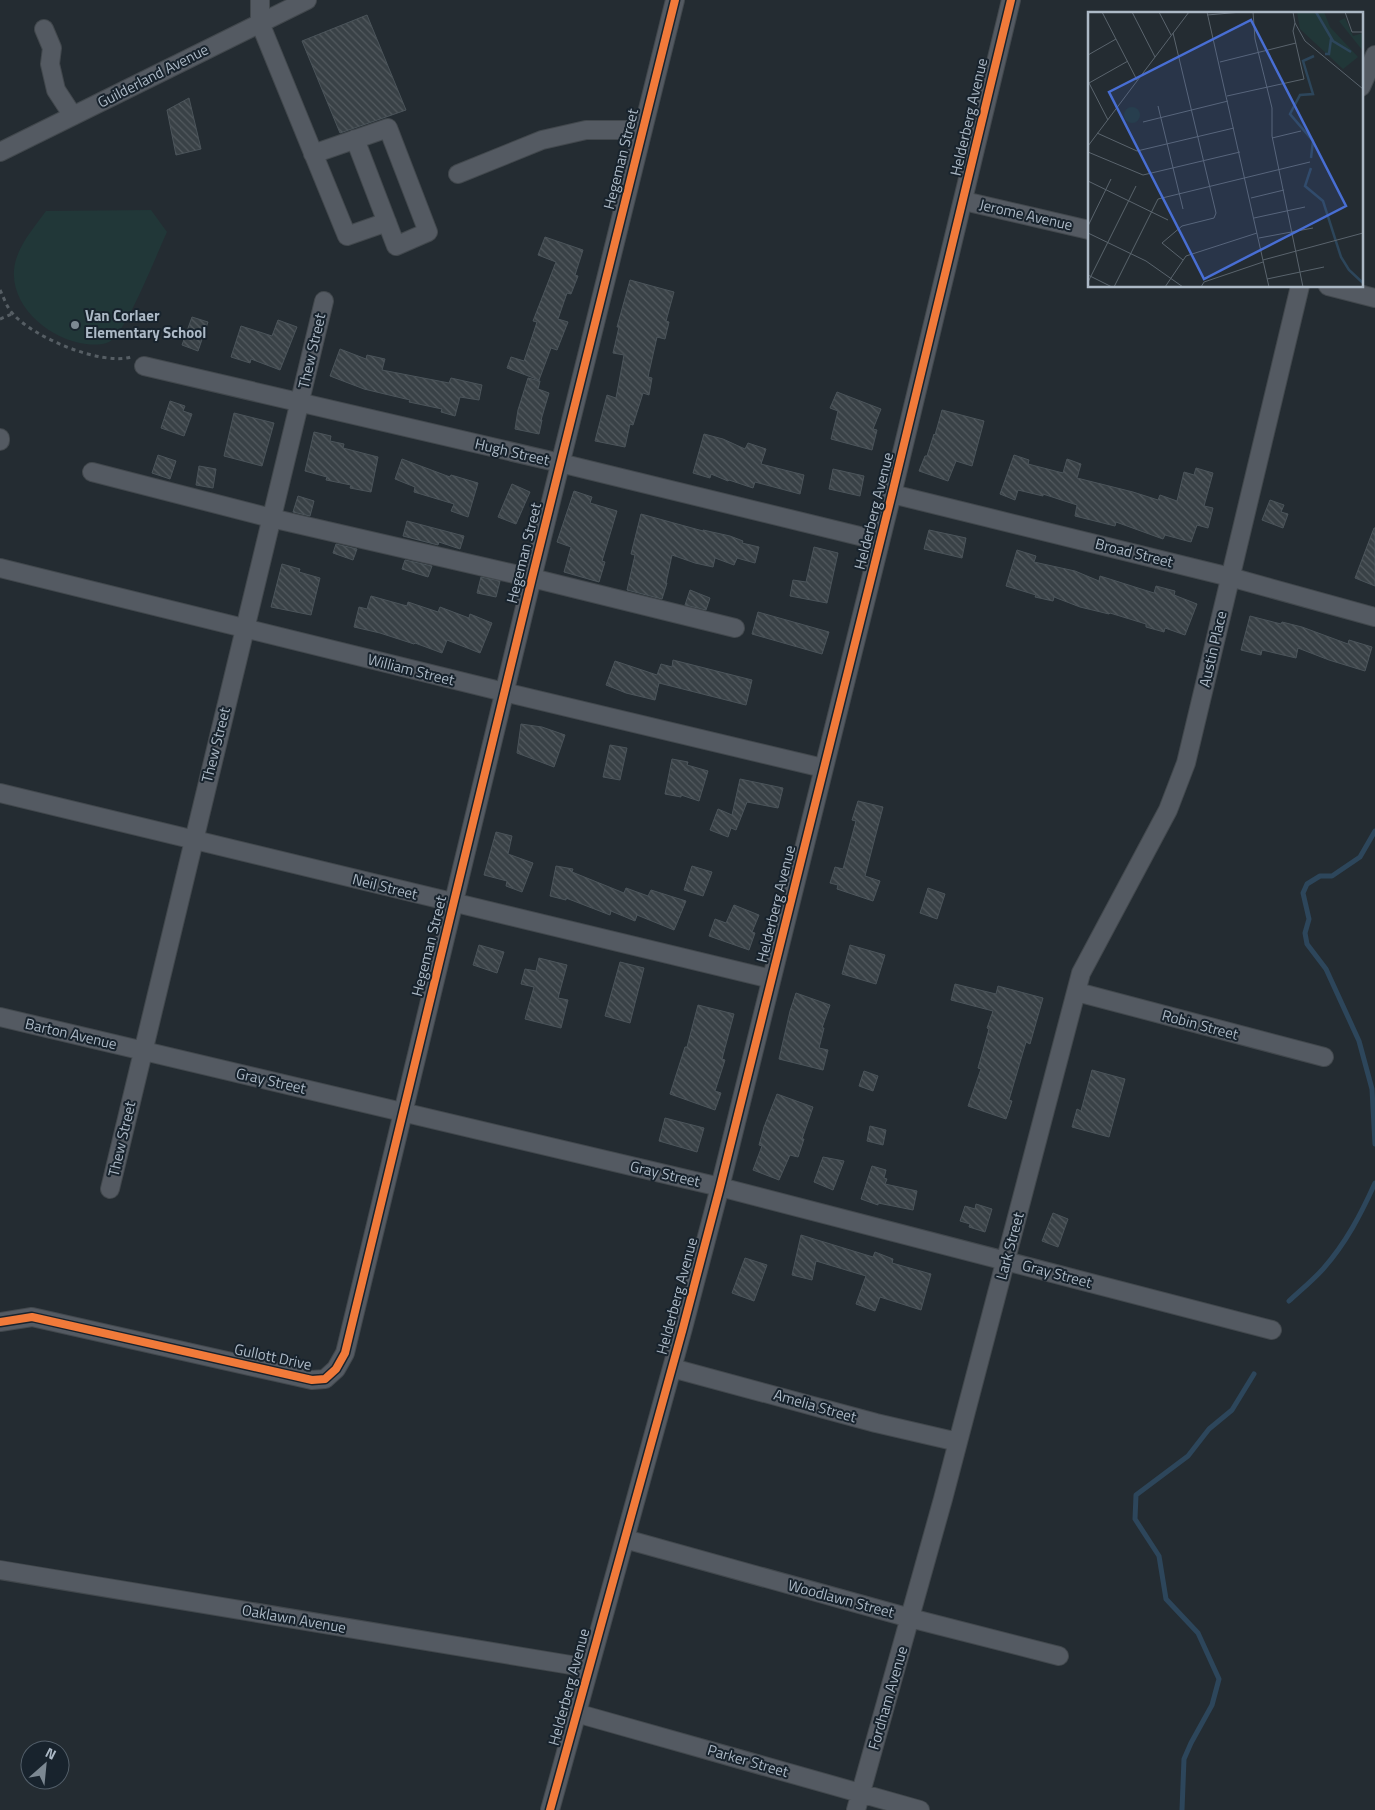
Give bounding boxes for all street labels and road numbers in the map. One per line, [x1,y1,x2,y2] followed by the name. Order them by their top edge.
[93,38,212,113] street label: Guilderland Avenue
[944,56,993,178] street label: Helderberg Avenue
[597,105,644,212] street label: Hegeman Street
[977,193,1075,236] street label: Jerome Avenue
[292,310,332,391] street label: Thew Street
[473,432,552,471] street label: Hugh Street
[848,450,899,572] street label: Helderberg Avenue
[500,499,547,606] street label: Hegeman Street
[1093,532,1176,573] street label: Broad Street
[1193,608,1232,689] street label: Austin Place
[365,648,458,692] street label: William Street
[195,704,236,785] street label: Thew Street
[750,843,801,965] street label: Helderberg Avenue
[350,867,421,906] street label: Neil Street
[405,892,452,999] street label: Hegeman Street
[1159,1003,1242,1046] street label: Robin Street
[23,1012,119,1055] street label: Barton Avenue
[234,1061,309,1100] street label: Gray Street
[102,1098,142,1179] street label: Thew Street
[628,1154,703,1193] street label: Gray Street
[989,1209,1030,1282] street label: Lark Street
[650,1235,703,1357] street label: Helderberg Avenue
[1020,1253,1095,1294] street label: Gray Street
[232,1337,314,1376] street label: Gullott Drive
[771,1383,860,1429] street label: Amelia Street
[785,1573,898,1624] street label: Woodlawn Street
[240,1598,348,1639] street label: Oaklawn Avenue
[542,1626,595,1748] street label: Helderberg Avenue
[862,1643,913,1752] street label: Fordham Avenue
[705,1738,792,1783] street label: Parker Street

